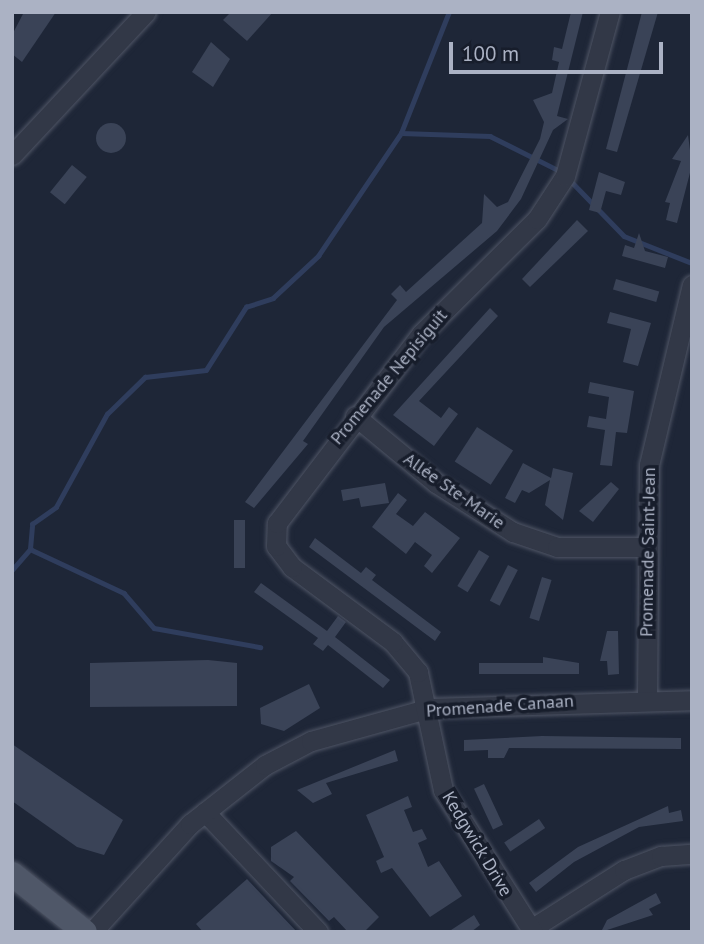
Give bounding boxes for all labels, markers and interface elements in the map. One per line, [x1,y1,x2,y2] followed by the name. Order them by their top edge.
[452,28,666,72] scale bar
[462,40,519,67] text: 100 m
[326,305,452,449] street label: Promenade Nepisiguit
[399,448,509,534] street label: Allée Ste-Marie
[636,467,660,637] street label: Promenade Saint-Jean
[426,690,574,722] street label: Promenade Canaan
[437,788,517,900] street label: Kedgwick Drive

